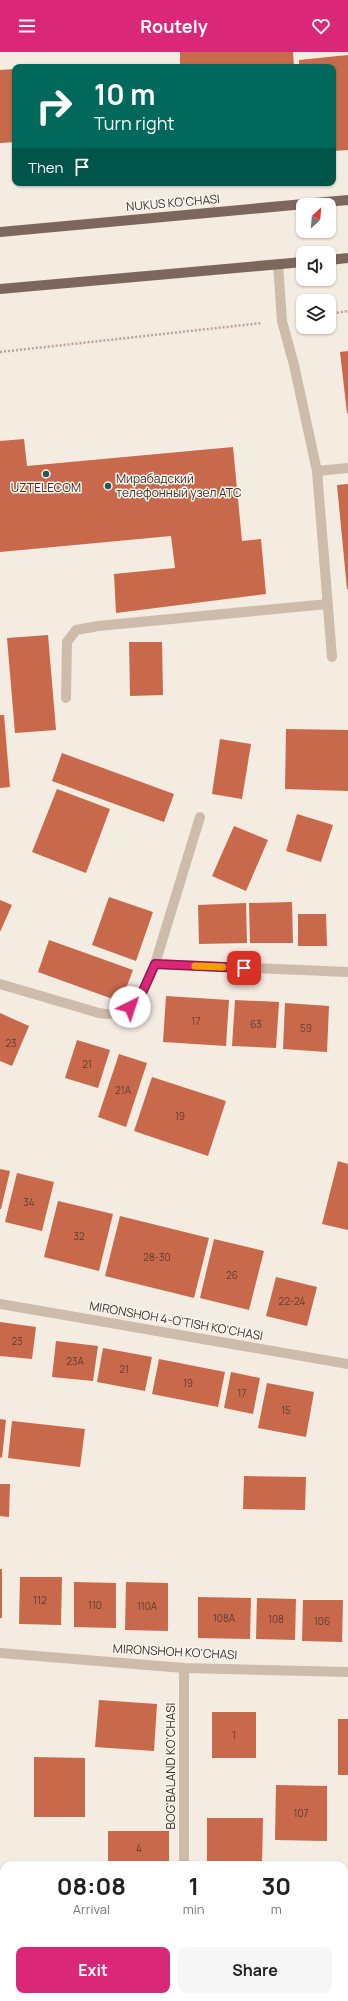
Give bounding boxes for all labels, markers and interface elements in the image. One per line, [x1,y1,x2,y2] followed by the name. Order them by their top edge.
[140,14,208,38] text: Routely
[16,15,38,37] icon: menu
[310,15,332,37] icon: heart
[94,75,155,113] text: 10 m
[28,80,80,132] icon: right
[94,111,175,135] text: Turn right
[71,156,93,178] icon: arrive
[28,157,63,178] text: Then
[125,190,220,215] street label: NUKUS KO'CHASI
[296,198,336,238] north arrow
[296,198,336,334] map controls
[296,246,336,286] button: sound
[296,294,336,334] button: layers
[41,469,51,479] marker: UZTELECOM
[116,470,242,501] place label: Мирабадский телефонный узел АТС
[11,479,81,496] place label: UZTELECOM
[103,481,113,491] marker: Мирабадский телефонный узел АТС
[227,951,261,985] pin
[233,957,255,979] icon: arrive
[109,986,151,1028] position arrow
[192,1014,200,1028] house number: 17
[250,1017,262,1031] house number: 63
[300,1021,312,1035] house number: 59
[5,1036,17,1050] house number: 23
[82,1057,92,1071] house number: 21
[115,1083,132,1097] house number: 21A
[175,1109,185,1123] house number: 19
[23,1195,35,1209] house number: 34
[73,1229,85,1243] house number: 32
[143,1250,171,1264] house number: 28-30
[226,1268,238,1282] house number: 26
[279,1294,306,1308] house number: 22-24
[88,1297,264,1344] street label: MIRONSHOH 4-O'TISH KO'CHASI
[11,1334,23,1348] house number: 23
[66,1354,84,1368] house number: 23A
[119,1362,129,1376] house number: 21
[183,1376,193,1390] house number: 19
[238,1386,246,1400] house number: 17
[281,1403,291,1417] house number: 15
[33,1593,47,1607] house number: 112
[88,1598,102,1612] house number: 110
[137,1599,158,1613] house number: 110A
[213,1611,236,1625] house number: 108A
[268,1612,284,1626] house number: 108
[314,1614,330,1628] house number: 106
[112,1640,238,1663] street label: MIRONSHOH KO'CHASI
[162,1703,179,1829] street label: BOG'BALAND KO'CHASI
[232,1728,236,1742] house number: 1
[293,1806,309,1820] house number: 107
[136,1841,142,1855] house number: 4
[57,1869,126,1902] text: 08:08
[188,1869,199,1902] text: 1
[261,1869,291,1902] text: 30
[73,1900,110,1918] text: Arrival
[183,1900,205,1918] text: min
[271,1900,282,1918] text: m
[16,1947,170,1993] button: Exit
[178,1947,332,1993] button: Share

